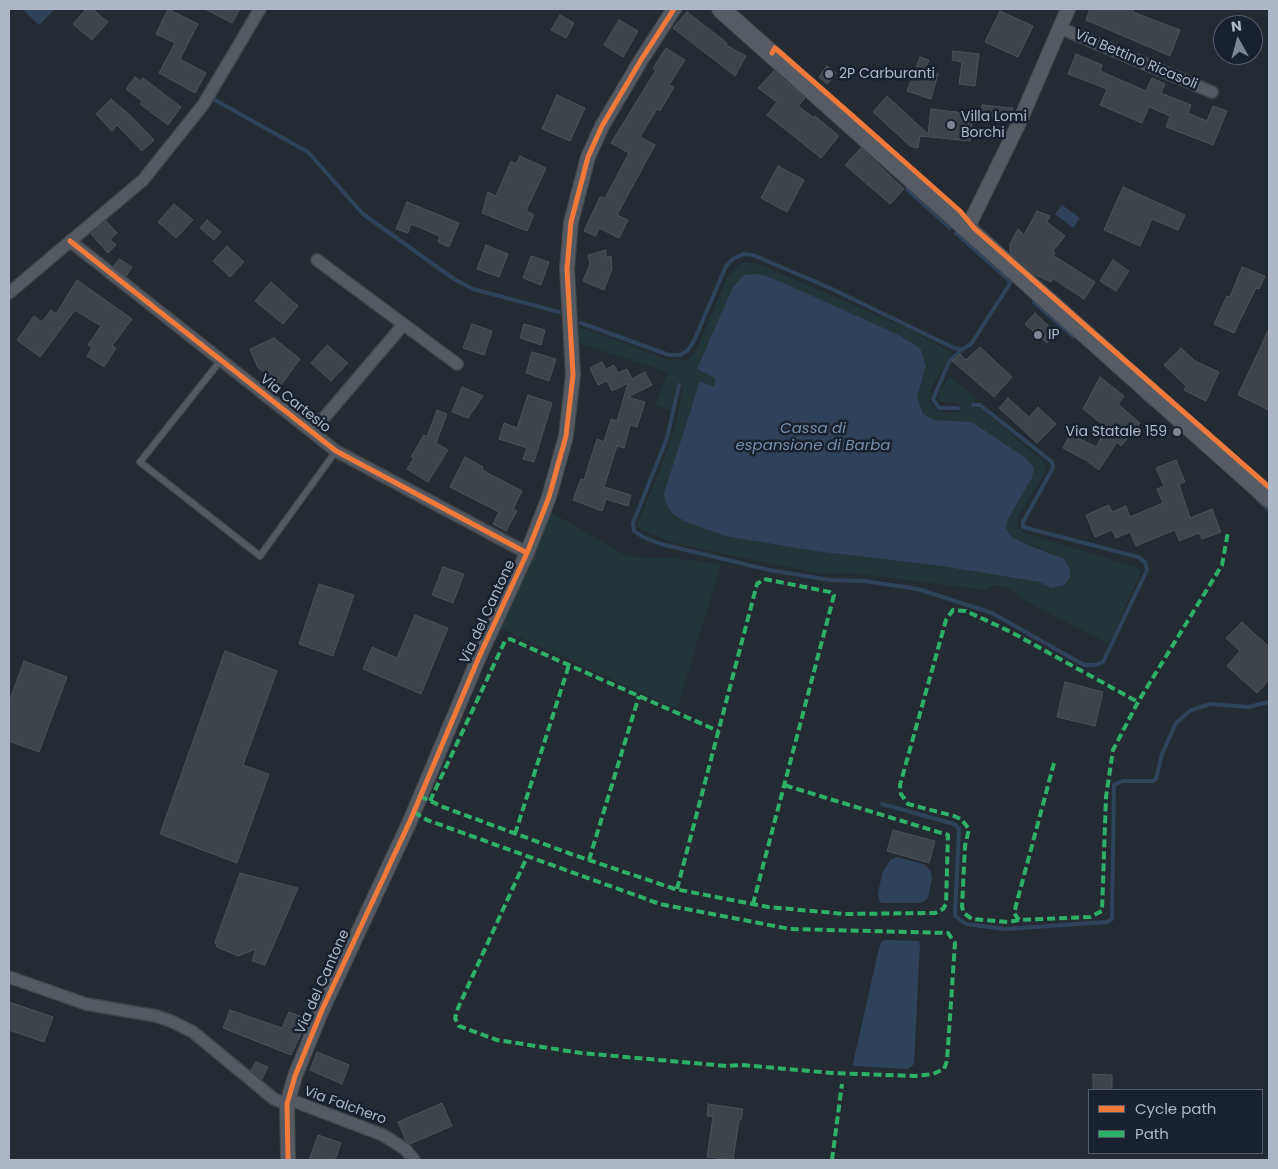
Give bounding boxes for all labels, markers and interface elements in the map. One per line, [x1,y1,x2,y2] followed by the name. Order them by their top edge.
[1213,15,1263,65] north arrow
[1230,16,1243,37] text: N
[1072,27,1200,93] street label: Via Bettino Ricasoli
[839,66,935,82] place label: 2P Carburanti
[823,68,835,80] marker: 2P Carburanti
[961,109,1027,142] place label: Villa Lomi Borchi
[945,119,957,131] marker: Villa Lomi Borchi
[1048,327,1060,343] place label: IP
[1032,329,1044,341] marker: IP
[256,371,334,437] street label: Via Cartesio
[735,420,891,455] water label: Cassa di espansione di Barba
[1066,424,1167,440] place label: Via Statale 159
[1171,426,1183,438] marker: Via Statale 159
[457,558,519,666] street label: Via del Cantone
[292,927,354,1037] street label: Via del Cantone
[302,1083,388,1129] street label: Via Falchero
[1088,1089,1263,1154] legend
[1135,1098,1216,1119] text: Cycle path
[1135,1123,1169,1144] text: Path

